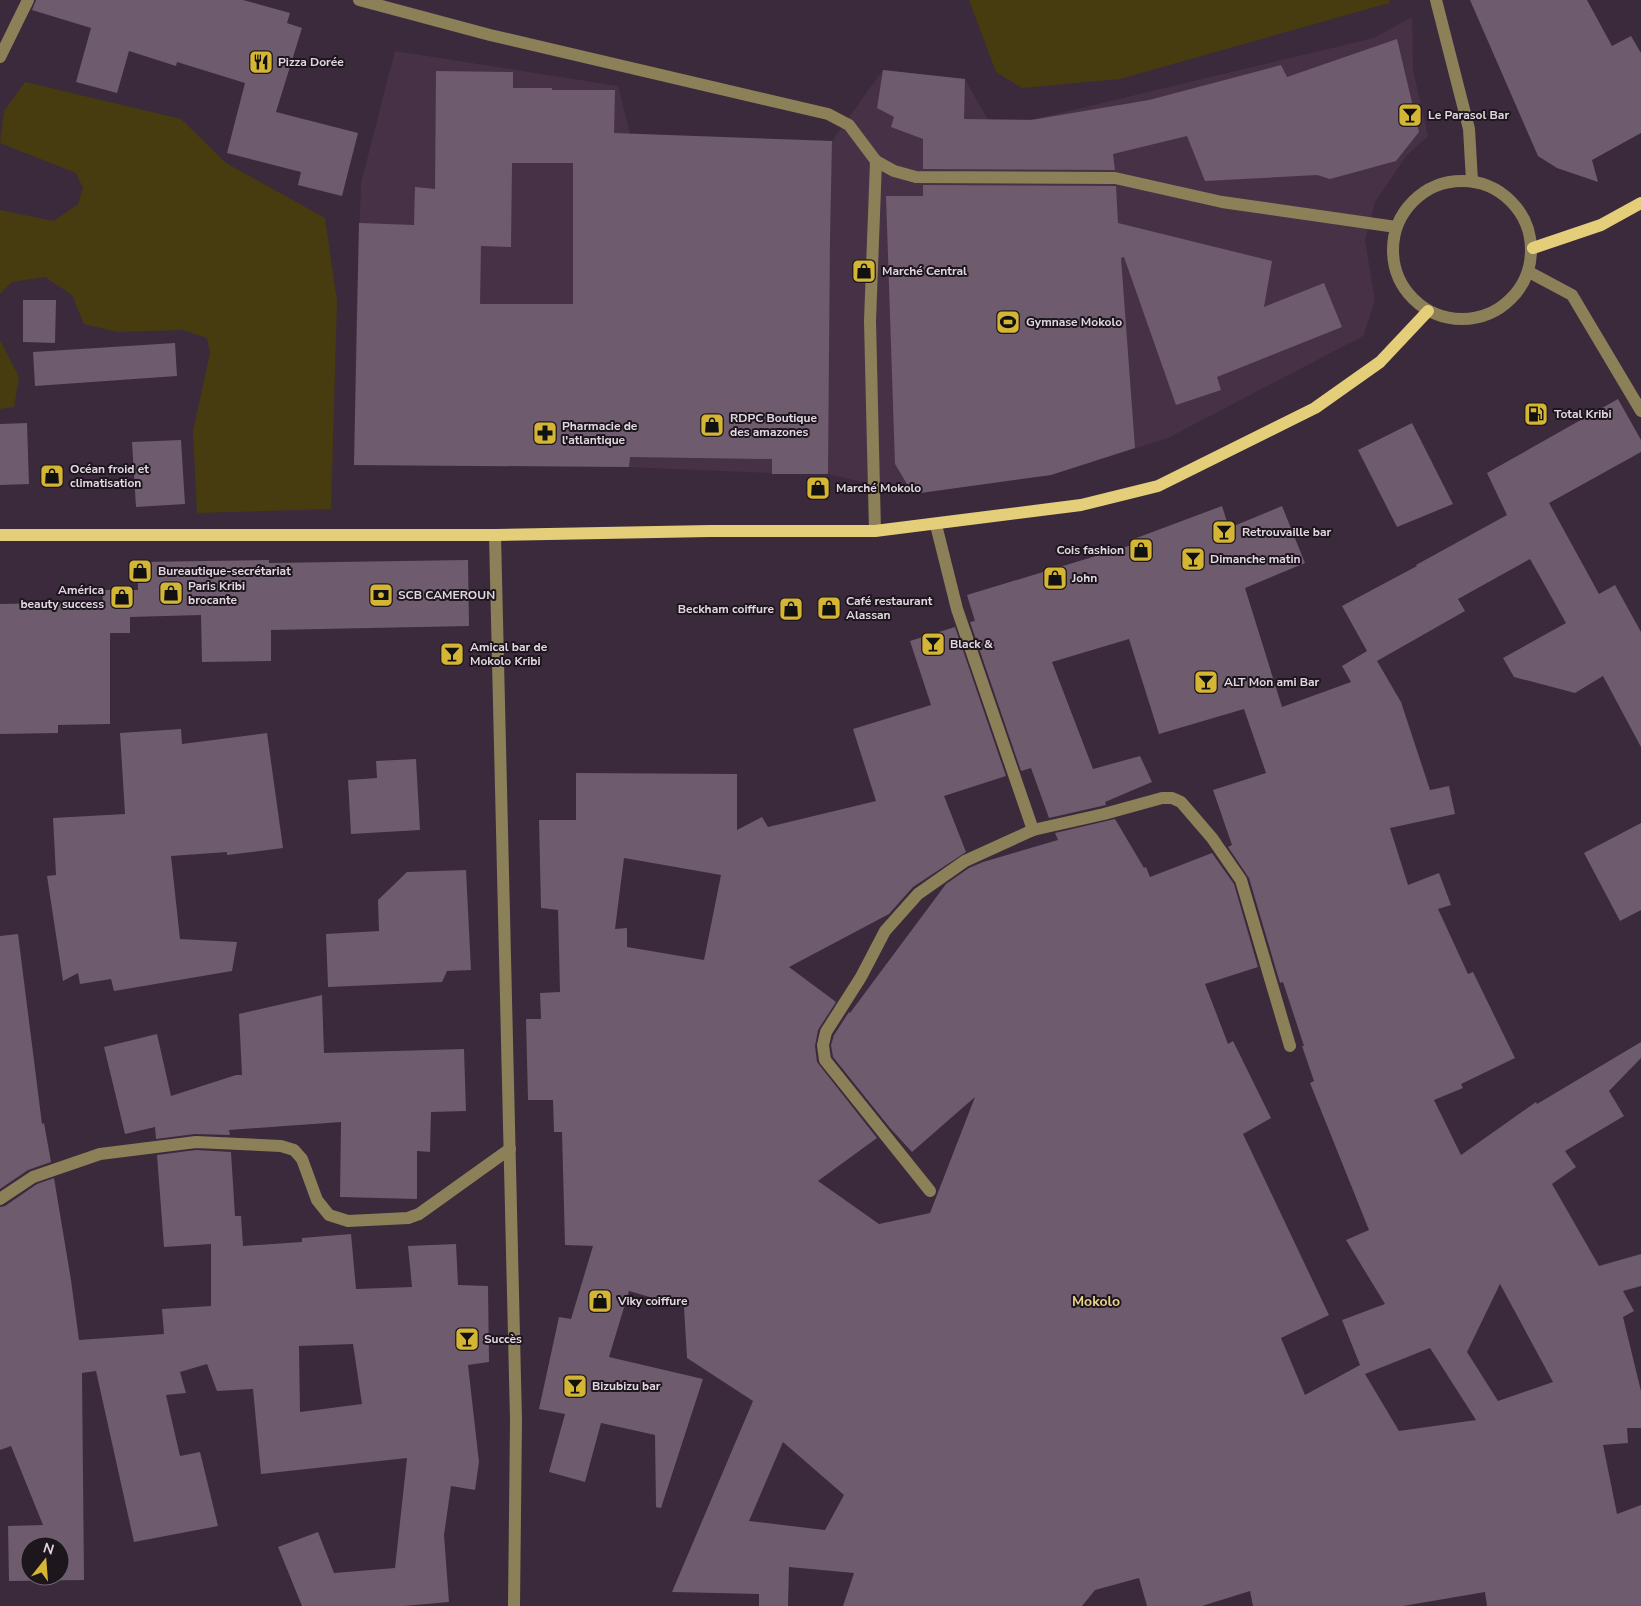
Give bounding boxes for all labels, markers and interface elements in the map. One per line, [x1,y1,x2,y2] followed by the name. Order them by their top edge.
[248,49,274,75] restaurant icon: Pizza Dorée
[278,54,344,70] place label: Pizza Dorée
[1397,102,1423,128] bar icon: Le Parasol Bar
[1428,107,1509,123] place label: Le Parasol Bar
[851,258,877,284] shop icon: Marché Central
[882,263,967,279] place label: Marché Central
[995,309,1021,335] sports icon: Gymnase Mokolo
[1026,314,1122,330] place label: Gymnase Mokolo
[1523,401,1549,427] fuel station icon: Total Kribi
[1554,406,1612,422] place label: Total Kribi
[730,410,817,440] place label: RDPC Boutique des amazones
[699,412,725,438] shop icon: RDPC Boutique des amazones
[562,418,638,448] place label: Pharmacie de l'atlantique
[532,420,558,446] pharmacy icon: Pharmacie de l'atlantique
[70,461,149,491] place label: Océan froid et climatisation
[39,463,65,489] shop icon: Océan froid et climatisation
[805,475,831,501] shop icon: Marché Mokolo
[836,480,921,496] place label: Marché Mokolo
[1211,519,1237,545] bar icon: Retrouvaille bar
[1242,524,1332,540] place label: Retrouvaille bar
[1128,537,1154,563] shop icon: Cois fashion
[1056,542,1124,558] place label: Cois fashion
[1180,546,1206,572] bar icon: Dimanche matin
[1210,551,1301,567] place label: Dimanche matin
[127,558,153,584] shop icon: Bureautique-secrétariat
[158,563,291,579] place label: Bureautique-secrétariat
[1042,565,1068,591] shop icon: John
[1071,570,1097,586] place label: John
[188,578,245,608] place label: Paris Kribi brocante
[158,580,184,606] shop icon: Paris Kribi brocante
[20,582,104,612] place label: América beauty success
[368,582,394,608] bank icon: SCB CAMEROUN
[109,584,135,610] shop icon: América beauty success
[398,587,495,603] place label: SCB CAMEROUN
[846,593,933,623] place label: Café restaurant Alassan
[816,595,842,621] shop icon: Café restaurant Alassan
[778,596,804,622] shop icon: Beckham coiffure
[678,601,774,617] place label: Beckham coiffure
[920,631,946,657] bar icon: Black &
[950,636,993,652] place label: Black &
[470,639,548,669] place label: Amical bar de Mokolo Kribi
[439,641,465,667] bar icon: Amical bar de Mokolo Kribi
[1193,669,1219,695] bar icon: ALT Mon ami Bar
[1224,674,1320,690] place label: ALT Mon ami Bar
[587,1288,613,1314] shop icon: Viky coiffure
[1072,1292,1120,1311] district label: Mokolo
[617,1293,688,1309] place label: Viky coiffure
[454,1326,480,1352] bar icon: Succès
[484,1331,522,1347] place label: Succès
[562,1373,588,1399] bar icon: Bizubizu bar
[592,1378,661,1394] place label: Bizubizu bar
[20,1536,70,1586] north arrow
[41,1538,56,1560] text: N

